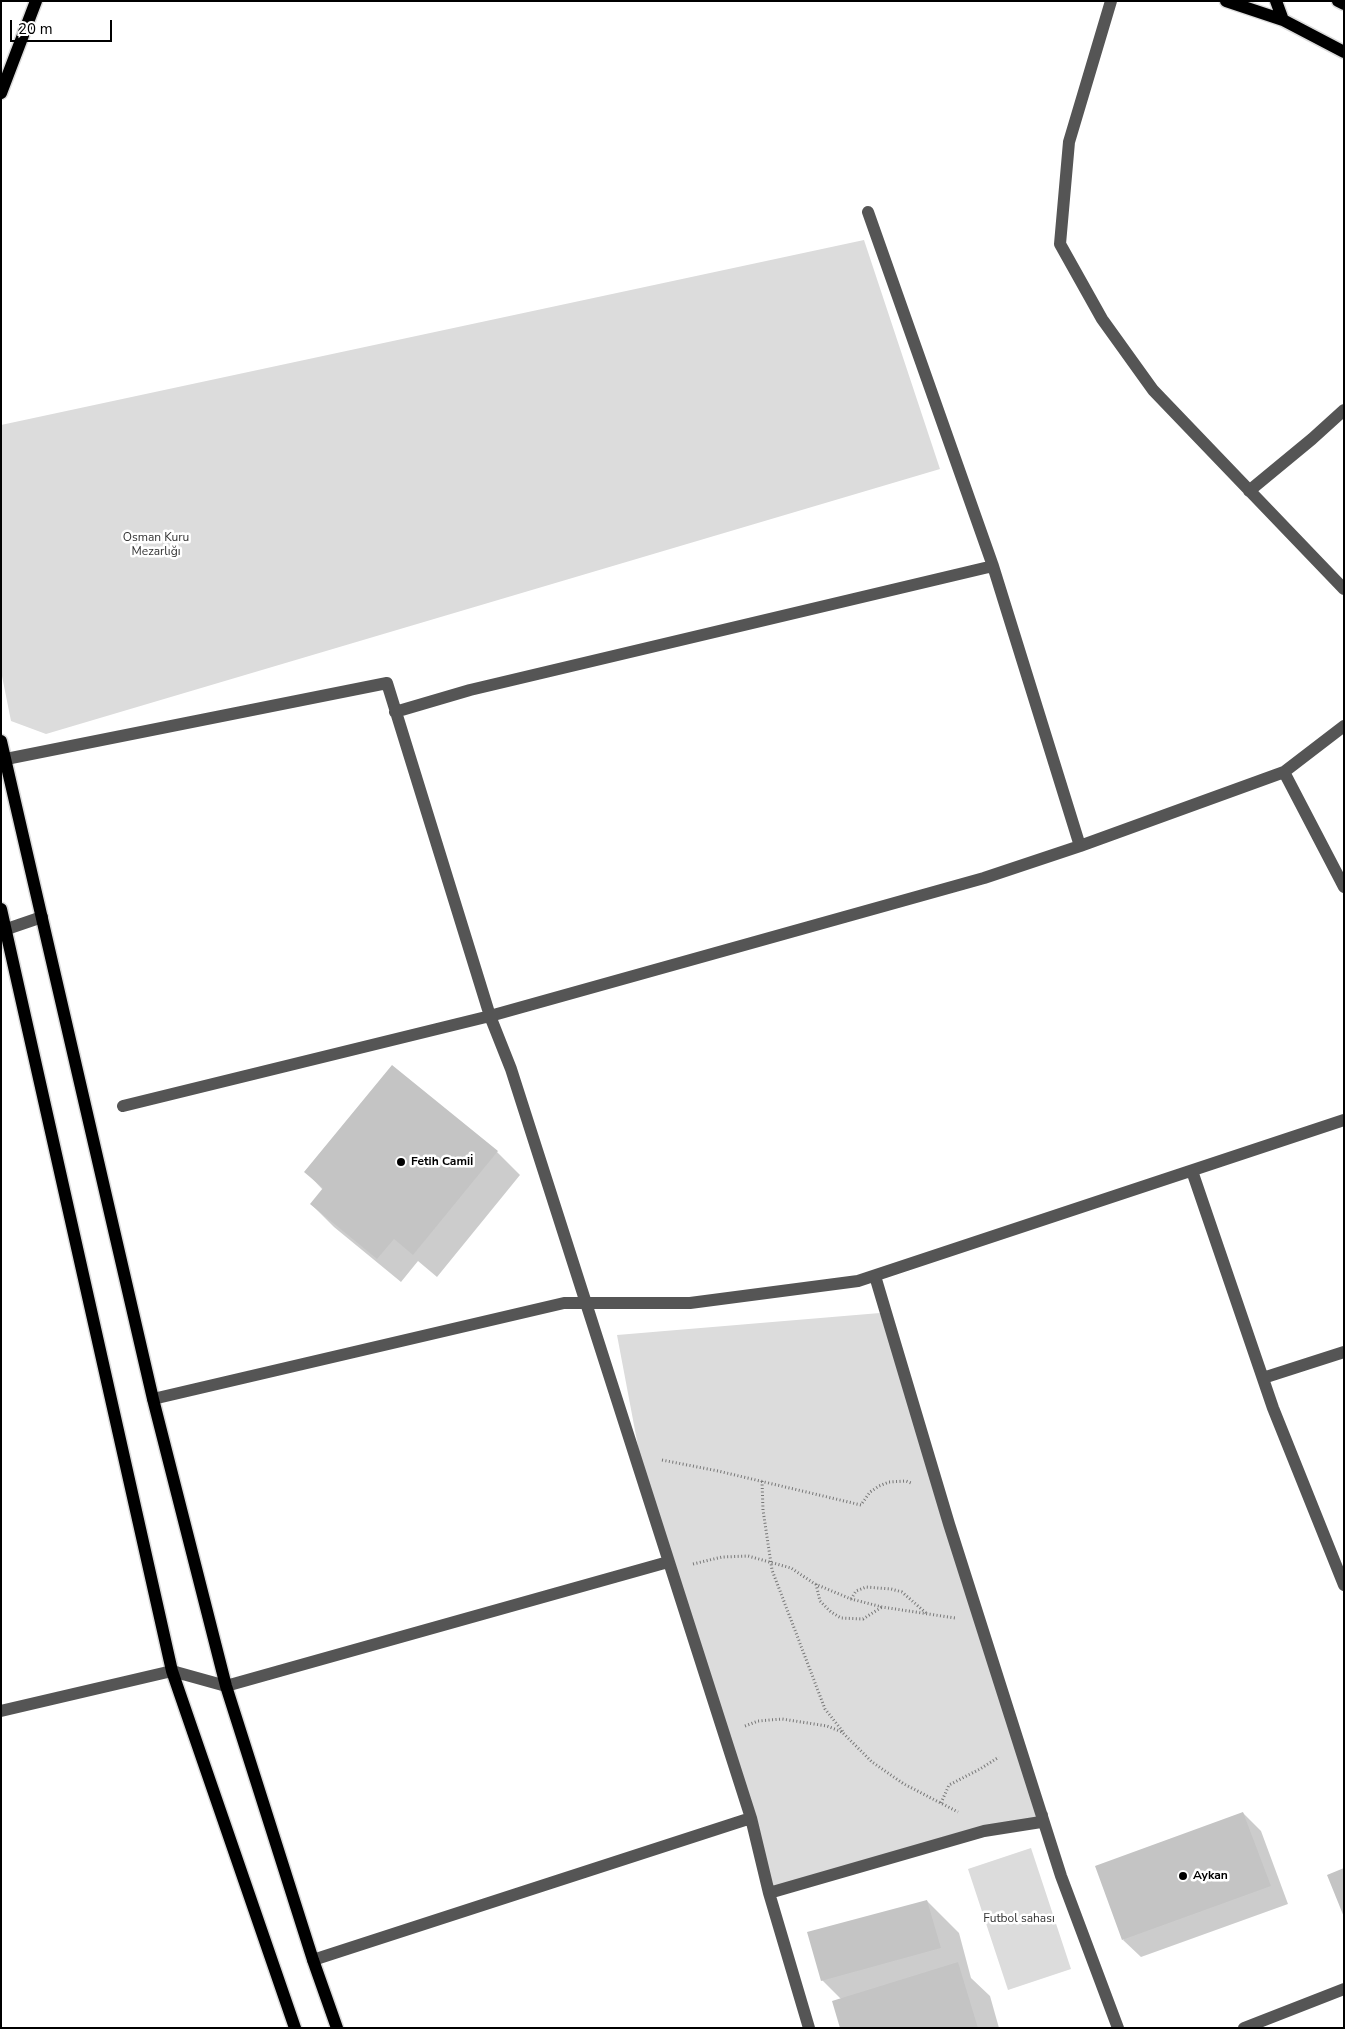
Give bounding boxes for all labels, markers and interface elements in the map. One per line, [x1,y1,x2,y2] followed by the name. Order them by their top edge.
[12,10,115,42] scale bar
[18,19,53,39] text: 20 m
[123,531,189,559] park label: Osman Kuru Mezarlığı
[411,1155,473,1169] place label: Fetih Camiİ
[395,1156,407,1168] marker: Fetih Camiİ
[1193,1869,1228,1883] place label: Aykan
[1177,1870,1189,1882] marker: Aykan
[983,1912,1055,1926] park label: Futbol sahası

